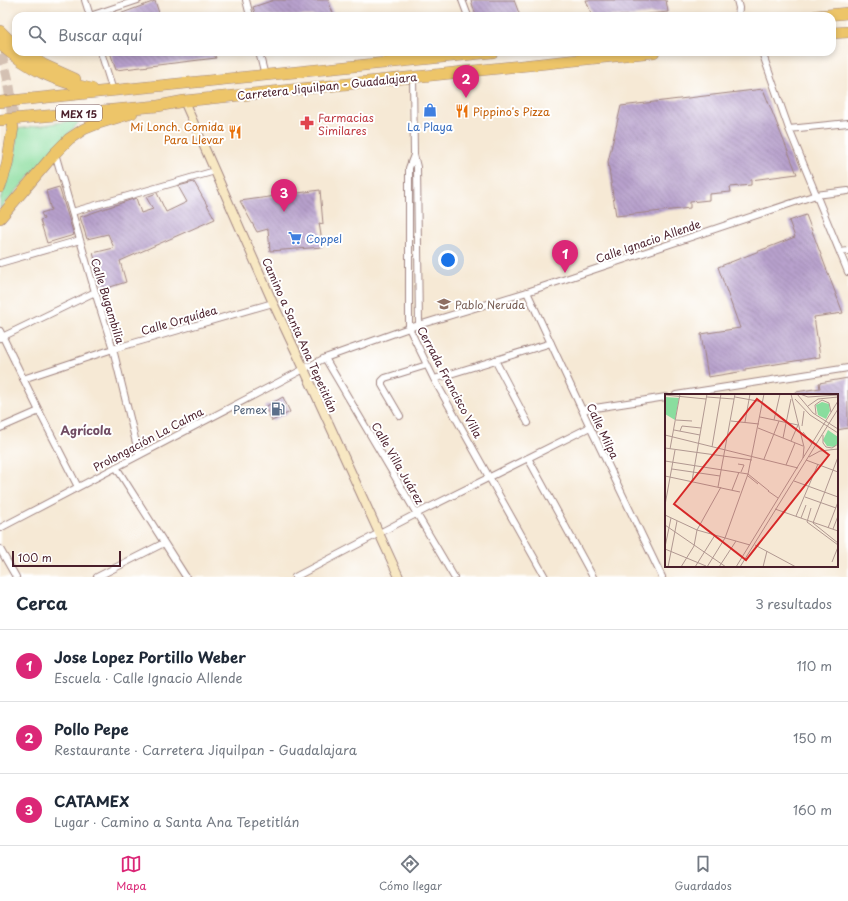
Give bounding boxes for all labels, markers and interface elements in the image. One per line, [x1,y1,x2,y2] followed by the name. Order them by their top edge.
[12,12,836,56] search box
[26,23,48,45] icon: search
[58,23,142,46] text: Buscar aquí
[453,65,479,98] pin: 2
[236,68,418,104] street label: Carretera Jiquilpan - Guadalajara
[422,102,438,118] shop icon: La Playa
[454,103,470,119] restaurant icon: Pippino's Pizza
[473,103,550,120] place label: Pippino's Pizza
[56,105,102,121] road number: MEX 15
[318,109,374,139] place label: Farmacias Similares
[299,115,315,131] pharmacy icon: Farmacias Similares
[130,118,225,148] place label: Mi Lonch. Comida Para Llevar
[407,118,453,135] place label: La Playa
[227,124,243,140] restaurant icon: Mi Lonch. Comida Para Llevar
[271,179,297,212] pin: 3
[593,215,703,267] street label: Calle Ignacio Allende
[287,230,303,246] supermarket icon: Coppel
[306,230,342,247] place label: Coppel
[552,240,578,273] pin: 1
[438,250,458,270] your location
[258,255,342,415] street label: Camino a Santa Ana Tepetitlán
[87,256,129,346] street label: Calle Bugambilia
[436,296,452,312] school or university icon: Pablo Neruda
[455,296,525,313] place label: Pablo Neruda
[139,301,219,339] street label: Calle Orquídea
[413,323,487,442] street label: Cerrada Francisco Villa
[665,394,838,567] inset map
[583,400,623,462] street label: Calle Milpa
[233,401,267,418] place label: Pemex
[270,401,286,417] fuel station icon: Pemex
[90,403,206,475] street label: Prolongación La Calma
[368,419,428,507] street label: Calle Villa Juárez
[60,421,112,439] district label: Agrícola
[12,549,121,568] scale bar
[18,549,52,566] text: 100 m
[16,590,67,616] text: Cerca
[755,594,832,613] text: 3 resultados
[54,645,246,668] text: Jose Lopez Portillo Weber
[26,656,32,675] text: 1
[797,656,832,675] text: 110 m
[54,668,243,687] text: Escuela · Calle Ignacio Allende
[54,717,129,740] text: Pollo Pepe
[24,728,34,747] text: 2
[793,728,832,747] text: 150 m
[54,740,357,759] text: Restaurante · Carretera Jiquilpan - Guadalajara
[54,789,129,812] text: CATAMEX
[25,800,33,819] text: 3
[793,800,832,819] text: 160 m
[54,812,299,831] text: Lugar · Camino a Santa Ana Tepetitlán
[116,853,147,894] tab: Mapa
[379,853,442,894] tab: Cómo llegar
[674,853,732,894] tab: Guardados

